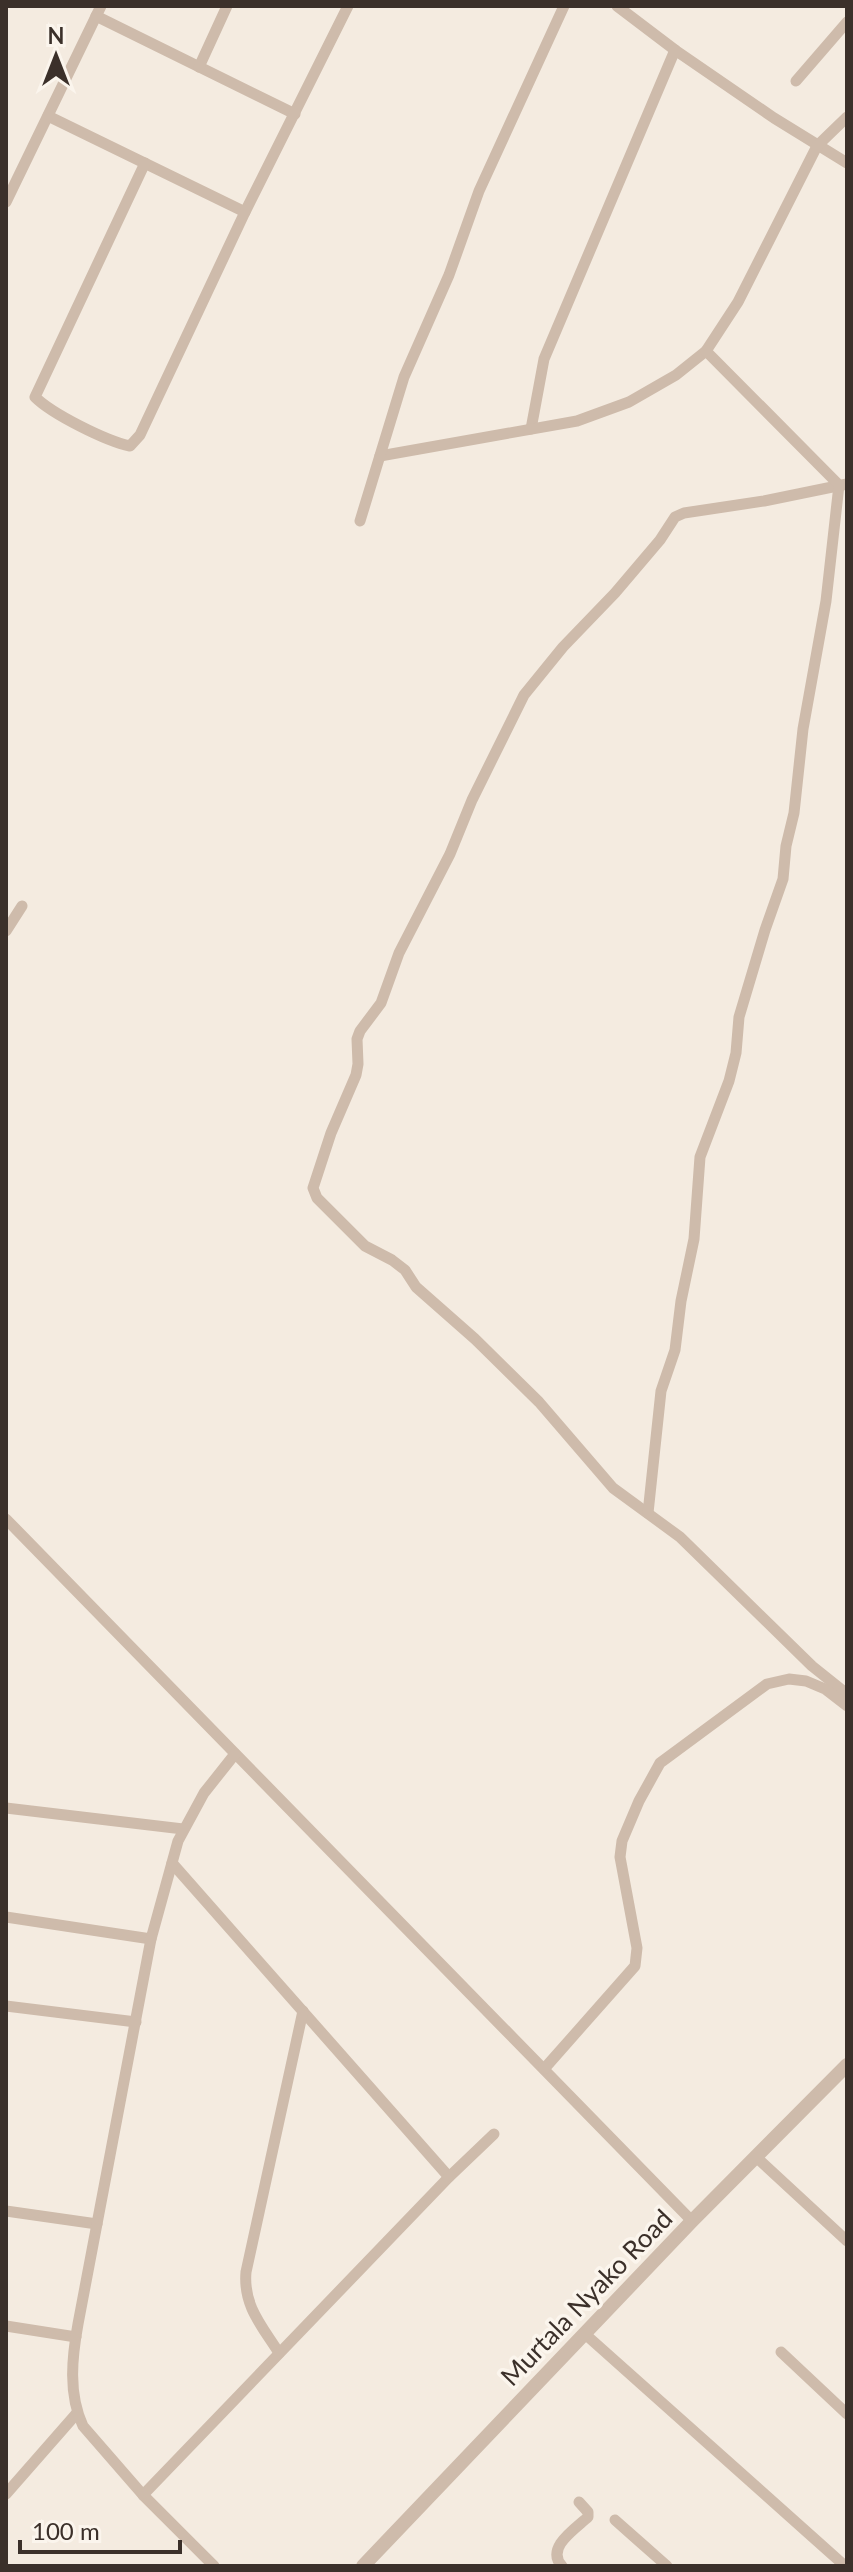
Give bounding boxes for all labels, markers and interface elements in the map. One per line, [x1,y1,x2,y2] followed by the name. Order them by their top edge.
[16,16,96,96] north arrow
[48,22,64,49] text: N
[494,2202,678,2392] street label: Murtala Nyako Road
[20,2504,180,2554] scale bar
[32,2516,100,2545] text: 100 m

